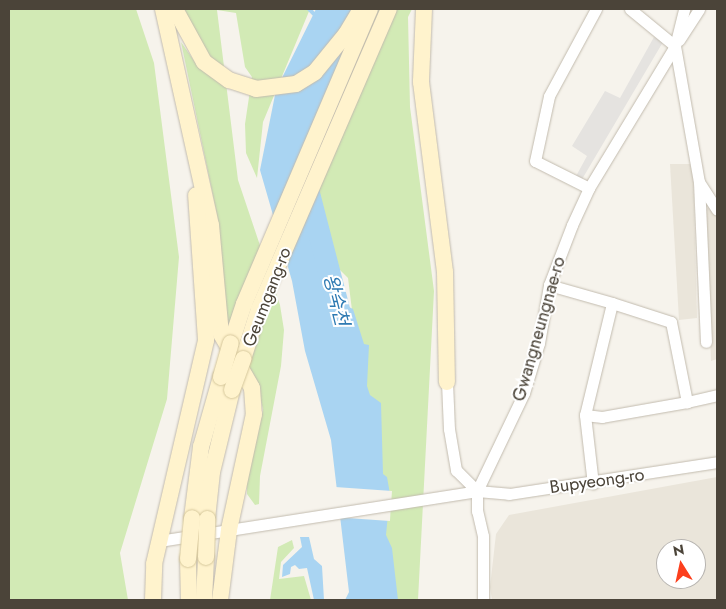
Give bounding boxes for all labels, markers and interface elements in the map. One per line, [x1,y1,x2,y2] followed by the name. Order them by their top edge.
[238,244,296,350] street label: Geumgang-ro
[508,254,570,404] street label: Gwangneungnae-ro
[319,272,353,328] water label: 왕숙천
[548,464,646,498] street label: Bupyeong-ro
[656,539,706,589] north arrow
[671,539,686,561] text: N

